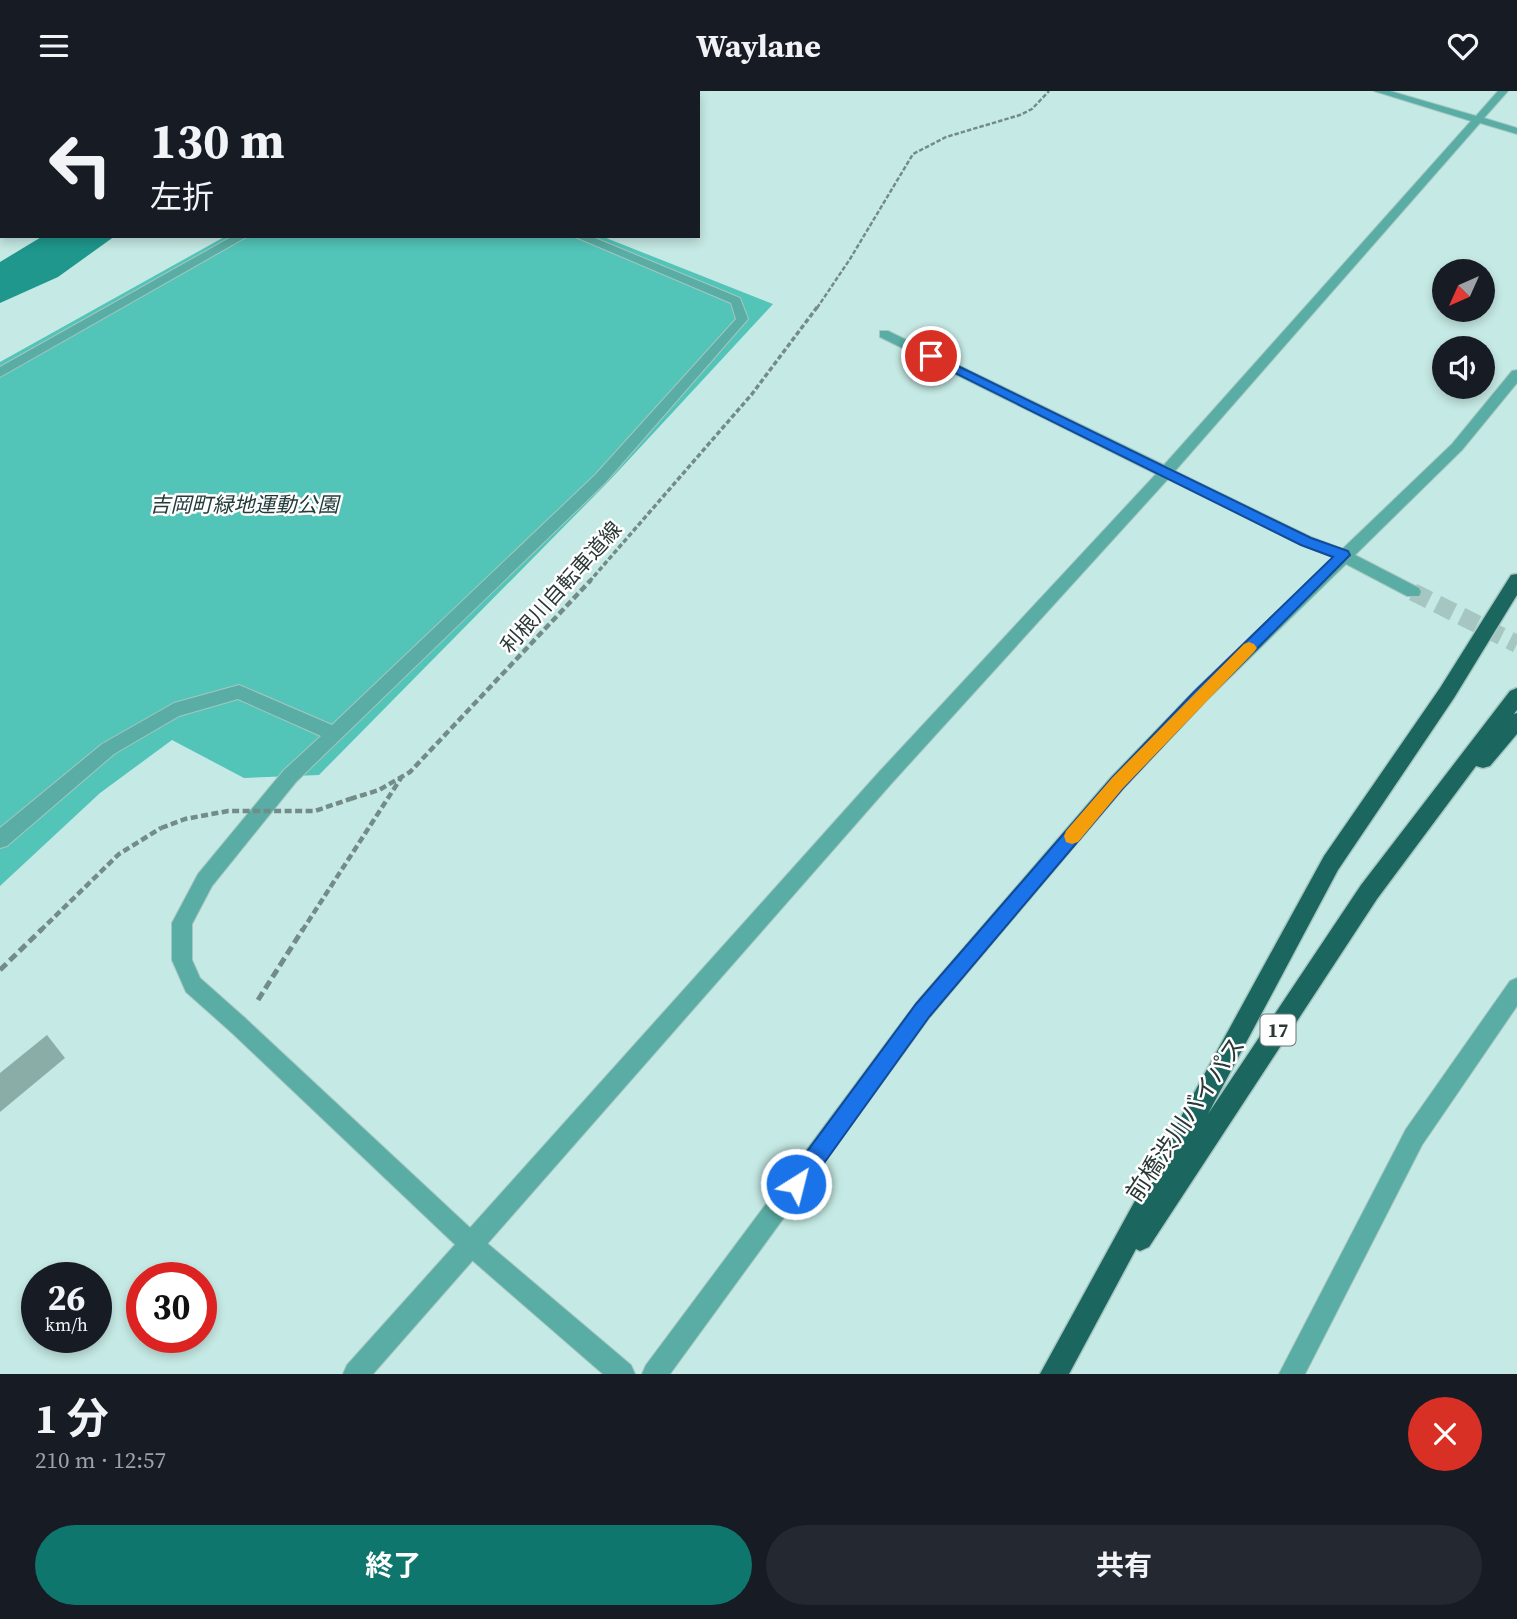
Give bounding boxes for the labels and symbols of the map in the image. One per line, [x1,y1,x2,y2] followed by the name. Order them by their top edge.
[1432,259,1494,322] north arrow
[901,326,961,386] pin
[150,490,341,519] park label: 吉岡町緑地運動公園
[494,515,628,659] street label: 利根川自転車道線
[1260,1014,1296,1045] road number: 17
[1118,1030,1252,1208] street label: 前橋渋川バイパス
[759,1147,833,1221] position arrow
[126,1262,217,1353] speed limit sign: 30

